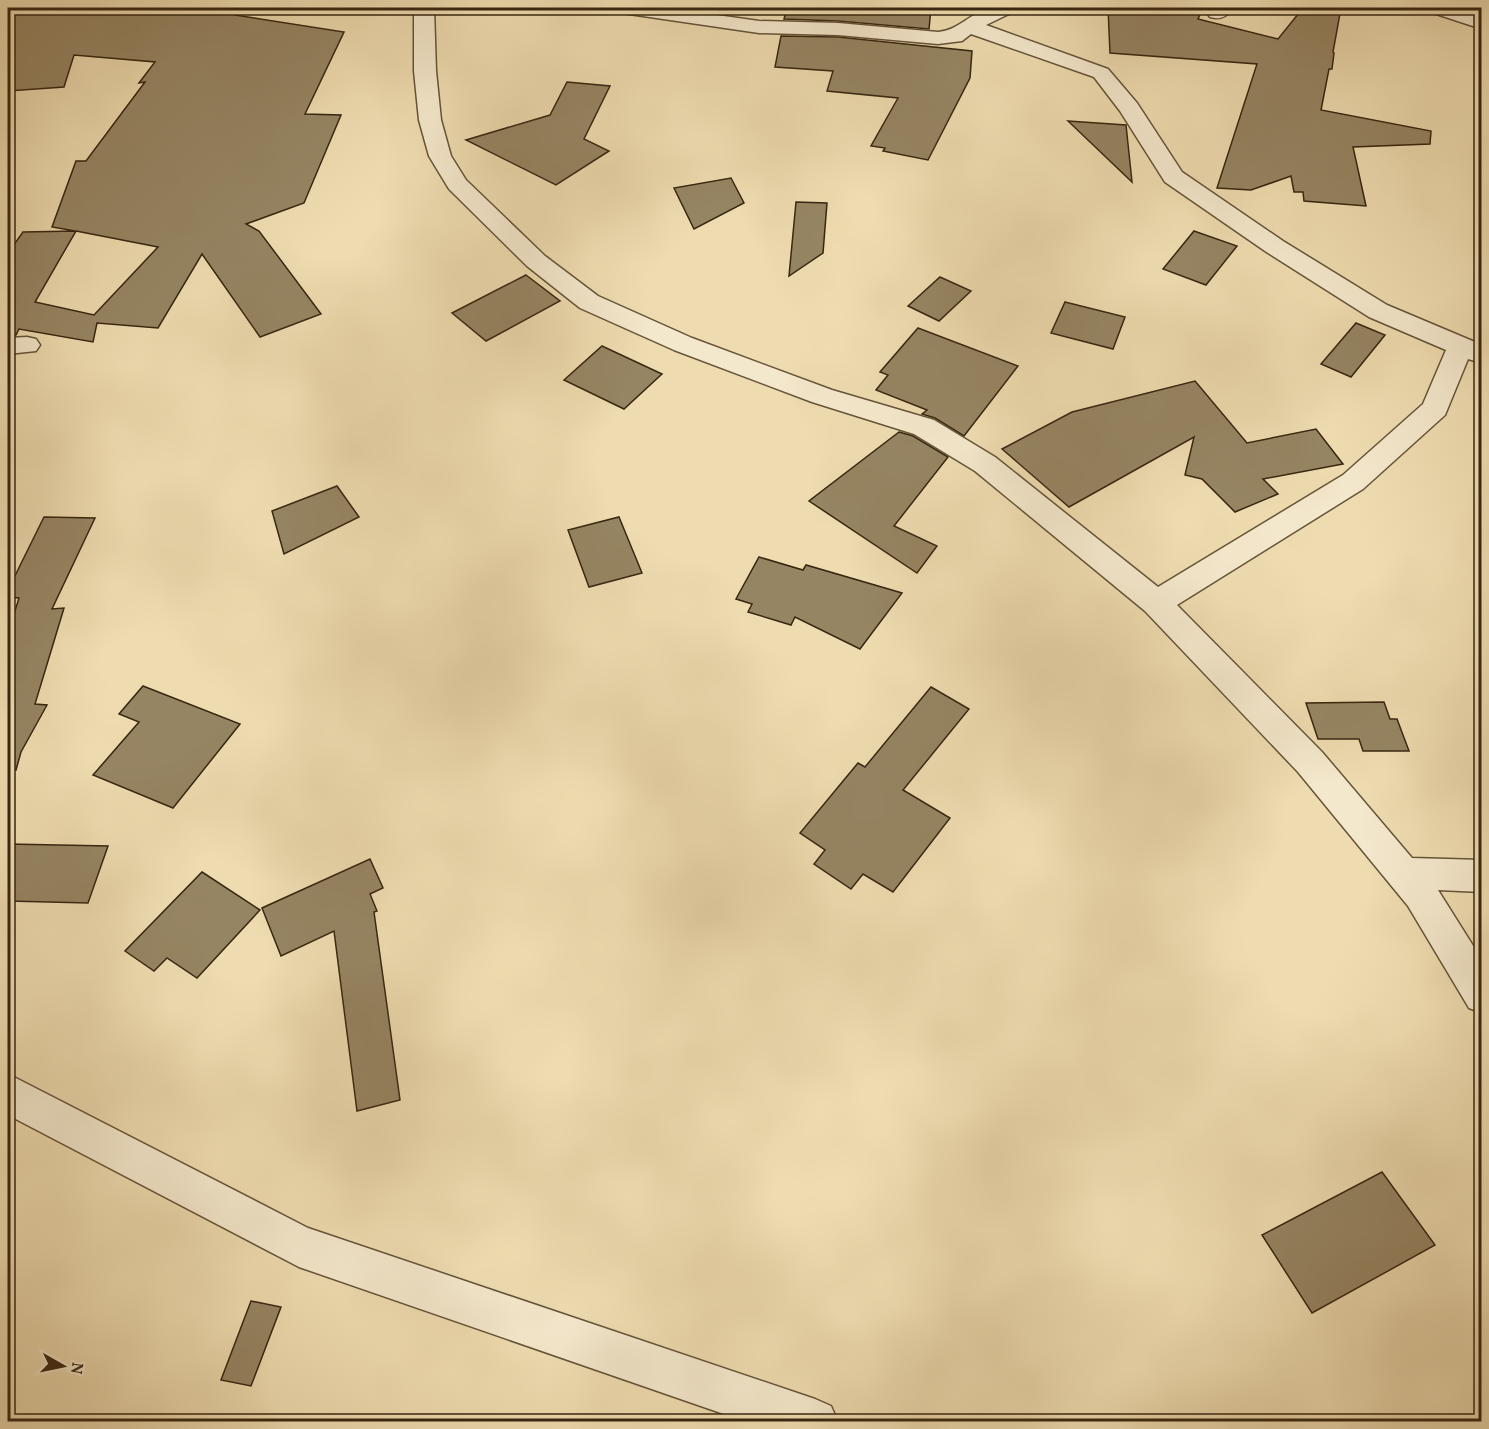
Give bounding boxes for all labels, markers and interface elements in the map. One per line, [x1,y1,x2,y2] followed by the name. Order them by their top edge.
[33,1336,93,1396] north arrow
[64,1361,88,1376] text: N

